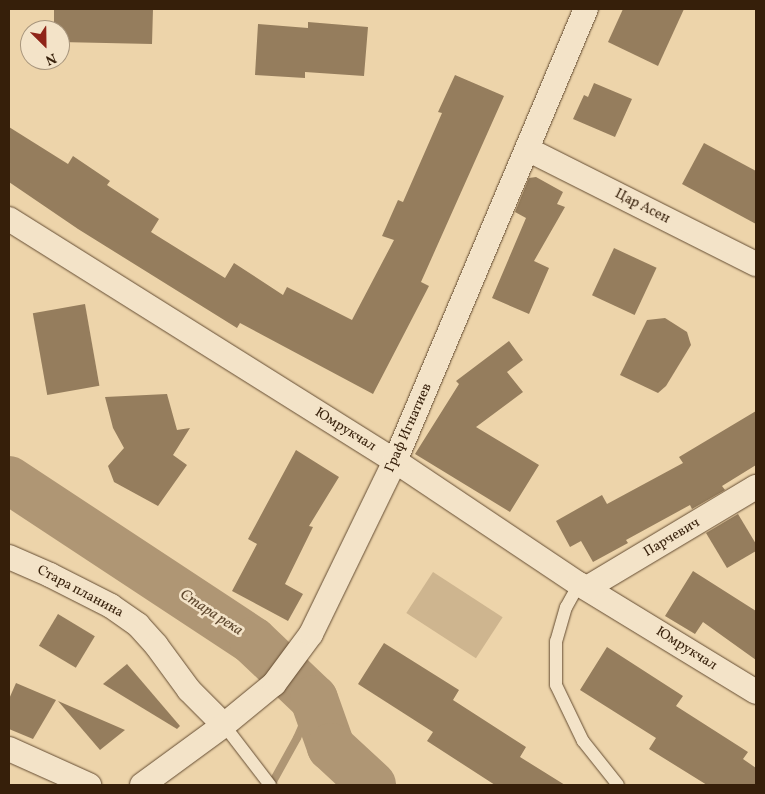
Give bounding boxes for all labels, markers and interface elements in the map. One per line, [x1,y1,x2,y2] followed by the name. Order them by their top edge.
[20,20,70,70] north arrow
[42,48,59,69] text: N
[612,186,672,228] street label: Цар Асен
[382,381,436,475] street label: Граф Игнатиев
[311,405,379,455] street label: Юмрукчал
[641,515,703,561] street label: Парчевич
[34,562,126,622] street label: Стара планина
[176,586,246,640] water label: Стара река
[652,624,720,674] street label: Юмрукчал

